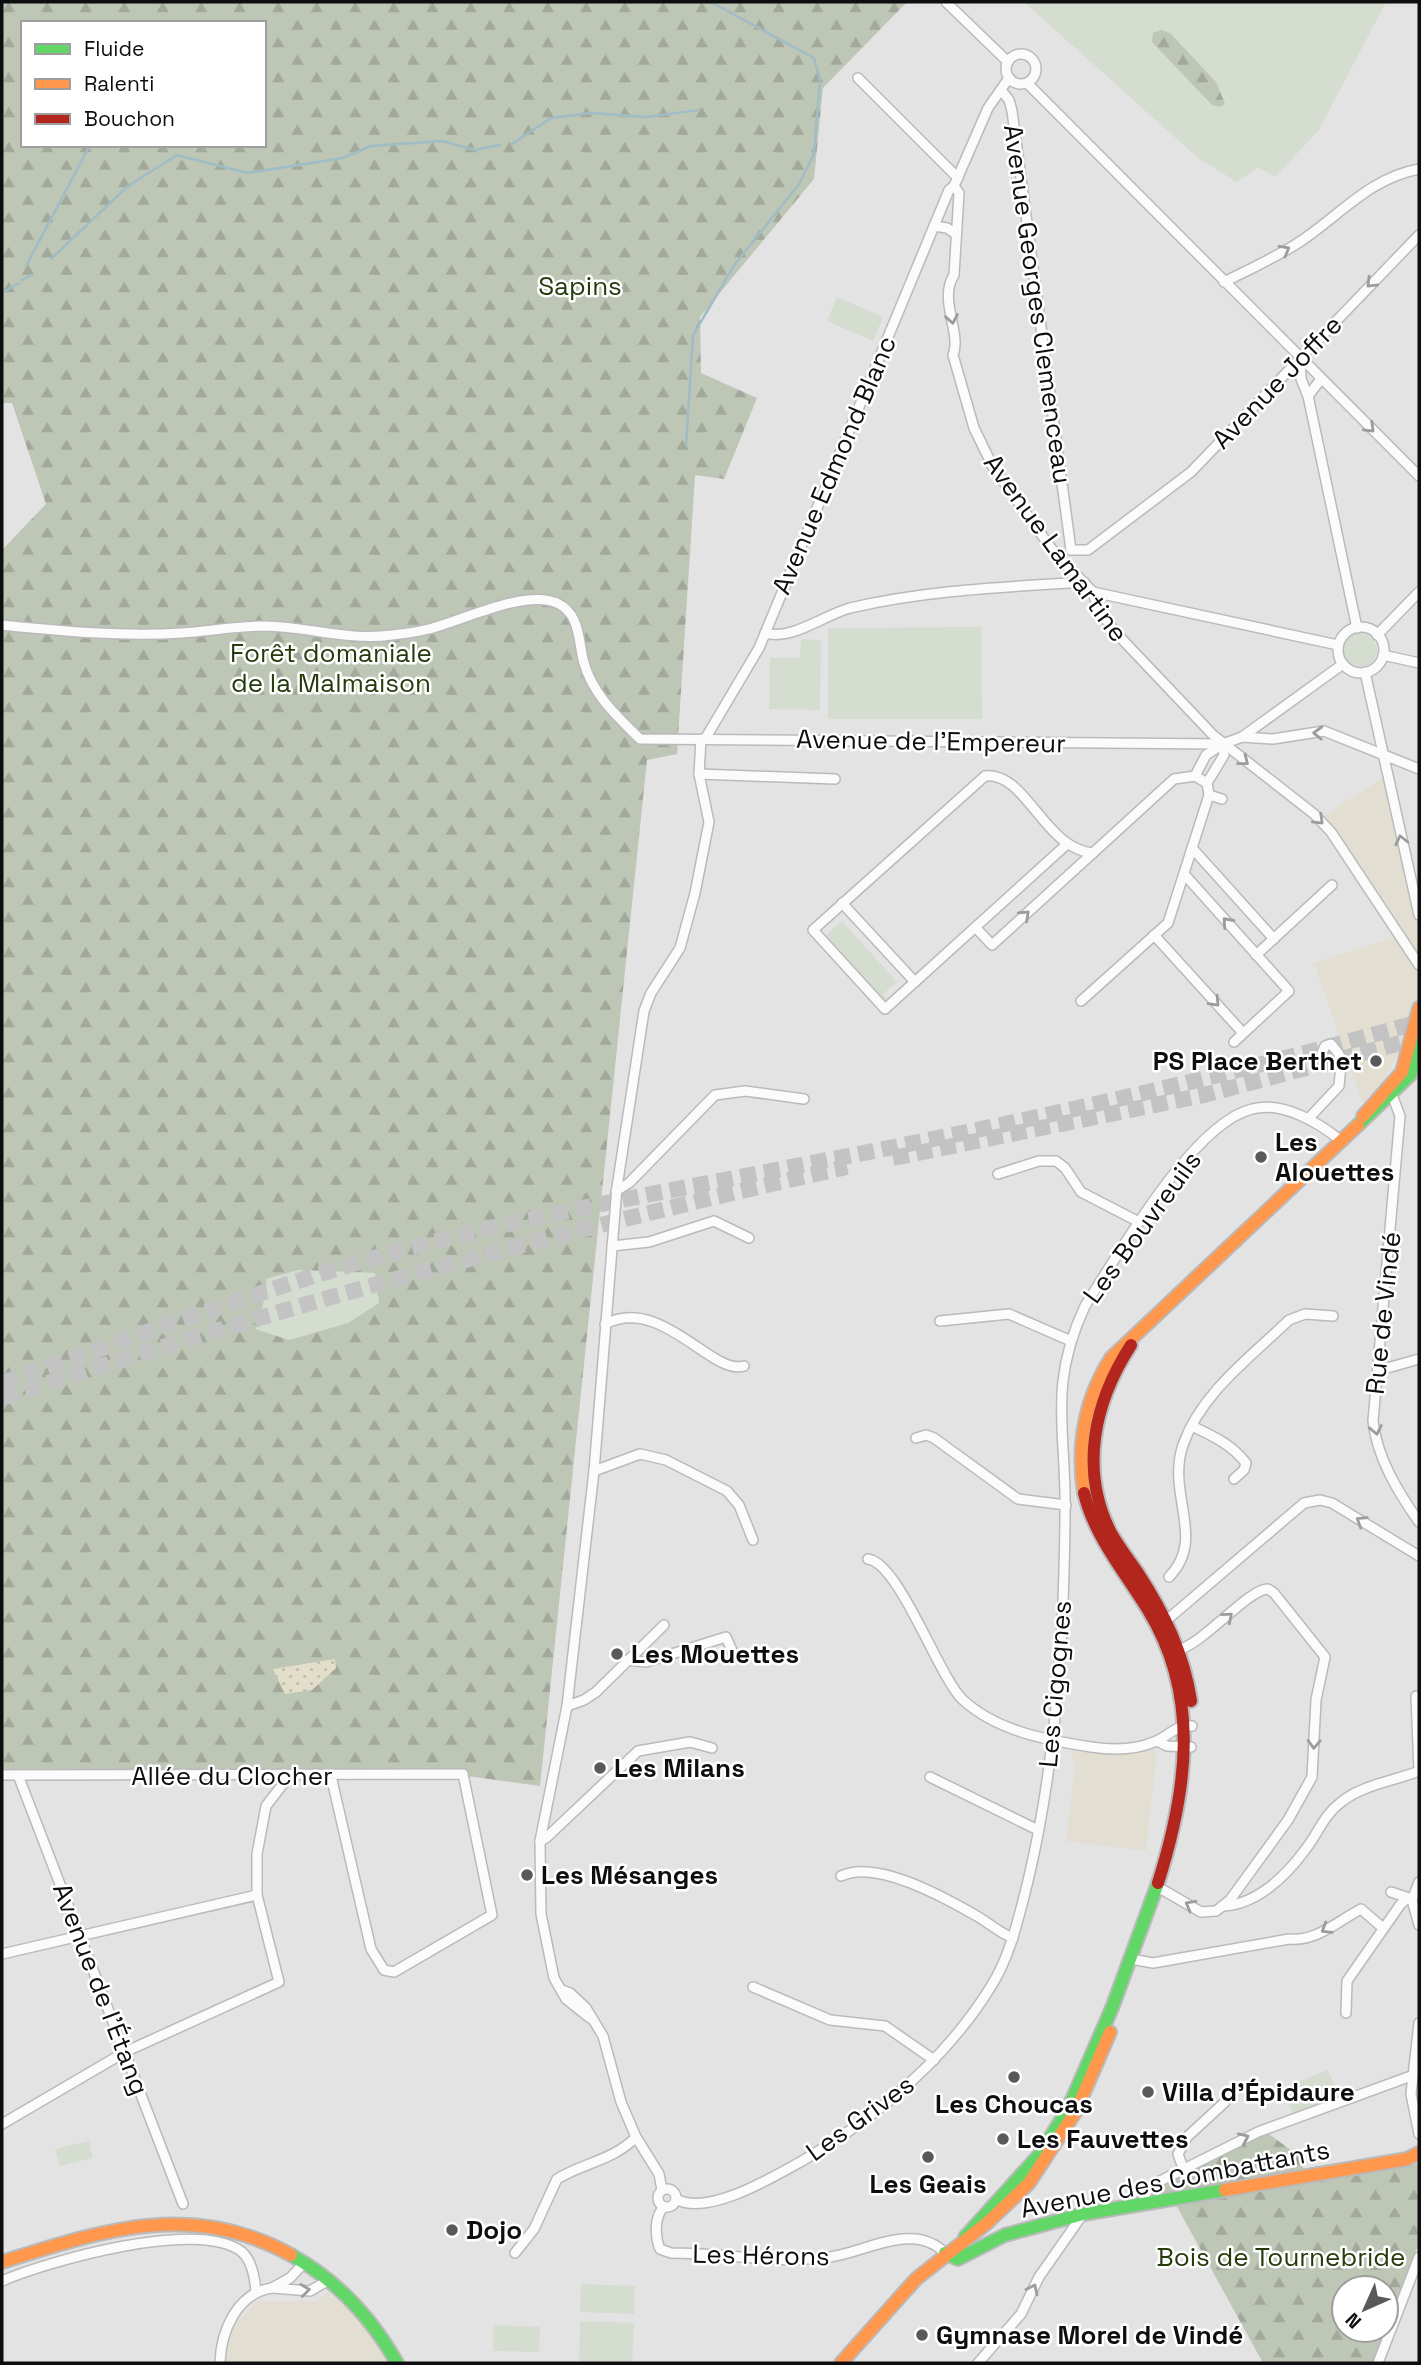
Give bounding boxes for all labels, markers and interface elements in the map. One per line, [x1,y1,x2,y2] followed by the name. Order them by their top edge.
[21,21,266,147] legend
[84,35,144,62] text: Fluide
[84,70,154,97] text: Ralenti
[84,105,175,132] text: Bouchon
[996,122,1080,486] street label: Avenue Georges Clemenceau
[1278,245,1290,258] one-way arrow
[538,269,622,303] park label: Sapins
[1367,275,1380,288] one-way arrow
[1205,308,1349,456] street label: Avenue Joffre
[943,313,958,325] one-way arrow
[764,331,904,599] street label: Avenue Edmond Blanc
[1362,419,1375,432] one-way arrow
[976,447,1136,649] street label: Avenue Lamartine
[230,636,432,700] park label: Forêt domaniale de la Malmaison
[796,722,1066,760] street label: Avenue de l'Empereur
[1312,725,1323,740] one-way arrow
[1237,752,1249,765] one-way arrow
[1311,812,1324,825] one-way arrow
[1395,834,1410,846] one-way arrow
[1017,910,1030,923] one-way arrow
[1223,917,1235,930] one-way arrow
[1207,994,1220,1007] one-way arrow
[1153,1044,1362,1078] place label: PS Place Berthet
[1368,1053,1384,1069] marker: PS Place Berthet
[1275,1125,1394,1189] place label: Les Alouettes
[1075,1144,1209,1310] street label: Les Bouvreuils
[1253,1149,1269,1165] marker: Les Alouettes
[1358,1230,1408,1396] street label: Rue de Vindé
[1367,1424,1382,1436] one-way arrow
[1355,1517,1368,1530] one-way arrow
[1031,1599,1079,1769] street label: Les Cigognes
[1220,1612,1232,1625] one-way arrow
[631,1637,799,1671] place label: Les Mouettes
[609,1646,625,1662] marker: Les Mouettes
[1306,1739,1321,1750] one-way arrow
[614,1751,745,1785] place label: Les Milans
[131,1759,333,1793] street label: Allée du Clocher
[592,1760,608,1776] marker: Les Milans
[541,1858,718,1892] place label: Les Mésanges
[519,1867,535,1883] marker: Les Mésanges
[45,1878,157,2100] street label: Avenue de l'Étang
[1185,1901,1198,1914] one-way arrow
[1321,1920,1334,1933] one-way arrow
[799,2067,921,2169] street label: Les Grives
[1006,2069,1022,2085] marker: Les Choucas
[1162,2075,1355,2109] place label: Villa d'Épidaure
[1140,2084,1156,2100] marker: Villa d'Épidaure
[935,2087,1093,2121] place label: Les Choucas
[1017,2122,1189,2156] place label: Les Fauvettes
[995,2131,1011,2147] marker: Les Fauvettes
[1017,2132,1333,2226] street label: Avenue des Combattants
[1237,2133,1249,2147] one-way arrow
[920,2149,936,2165] marker: Les Geais
[869,2167,987,2201] place label: Les Geais
[466,2213,522,2247] place label: Dojo
[444,2222,460,2238] marker: Dojo
[692,2237,830,2273] street label: Les Hérons
[1157,2240,1406,2274] park label: Bois de Tournebride
[1330,2274,1400,2344] north arrow
[299,2282,311,2297] one-way arrow
[1025,2284,1039,2297] one-way arrow
[1340,2307,1367,2334] text: N
[936,2318,1243,2352] place label: Gymnase Morel de Vindé
[914,2327,930,2343] marker: Gymnase Morel de Vindé

